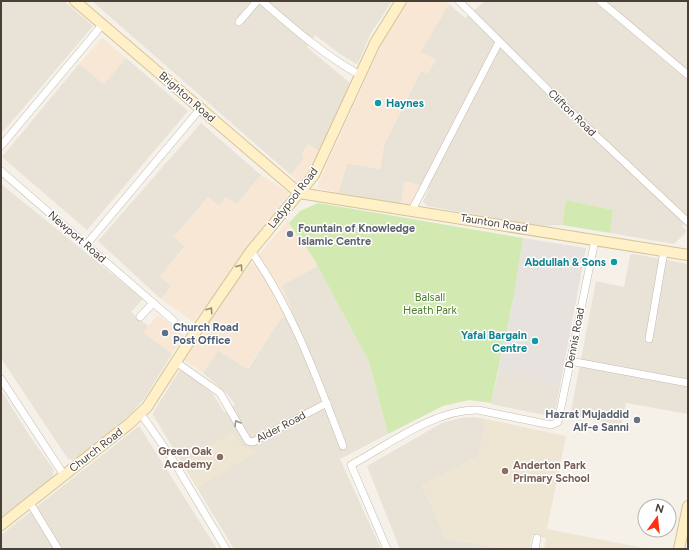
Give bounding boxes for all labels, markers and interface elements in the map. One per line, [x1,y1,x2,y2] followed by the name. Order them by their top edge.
[156,69,218,125] street label: Brighton Road
[545,87,599,139] street label: Clifton Road
[386,97,424,110] place label: Haynes
[373,98,383,108] marker: Haynes
[265,165,321,231] street label: Ladypool Road
[46,209,108,265] street label: Newport Road
[459,211,529,235] street label: Taunton Road
[298,222,415,248] place label: Fountain of Knowledge Islamic Centre
[285,229,295,239] marker: Fountain of Knowledge Islamic Centre
[524,256,606,269] place label: Abdullah & Sons
[609,257,619,267] marker: Abdullah & Sons
[235,264,243,271] one-way arrow
[403,291,458,317] park label: Balsall Heath Park
[205,307,213,314] one-way arrow
[563,307,587,369] street label: Dennis Road
[173,321,238,347] place label: Church Road Post Office
[160,328,170,338] marker: Church Road Post Office
[461,329,527,355] place label: Yafai Bargain Centre
[530,336,540,346] marker: Yafai Bargain Centre
[545,408,629,434] place label: Hazrat Mujaddid Alf-e Sanni
[254,409,308,445] street label: Alder Road
[632,415,642,425] marker: Hazrat Mujaddid Alf-e Sanni
[235,420,242,428] one-way arrow
[67,425,125,475] street label: Church Road
[158,445,213,471] place label: Green Oak Academy
[215,452,225,462] marker: Green Oak Academy
[513,459,590,485] place label: Anderton Park Primary School
[500,466,510,476] marker: Anderton Park Primary School
[637,498,677,538] north arrow
[654,501,665,516] text: N

